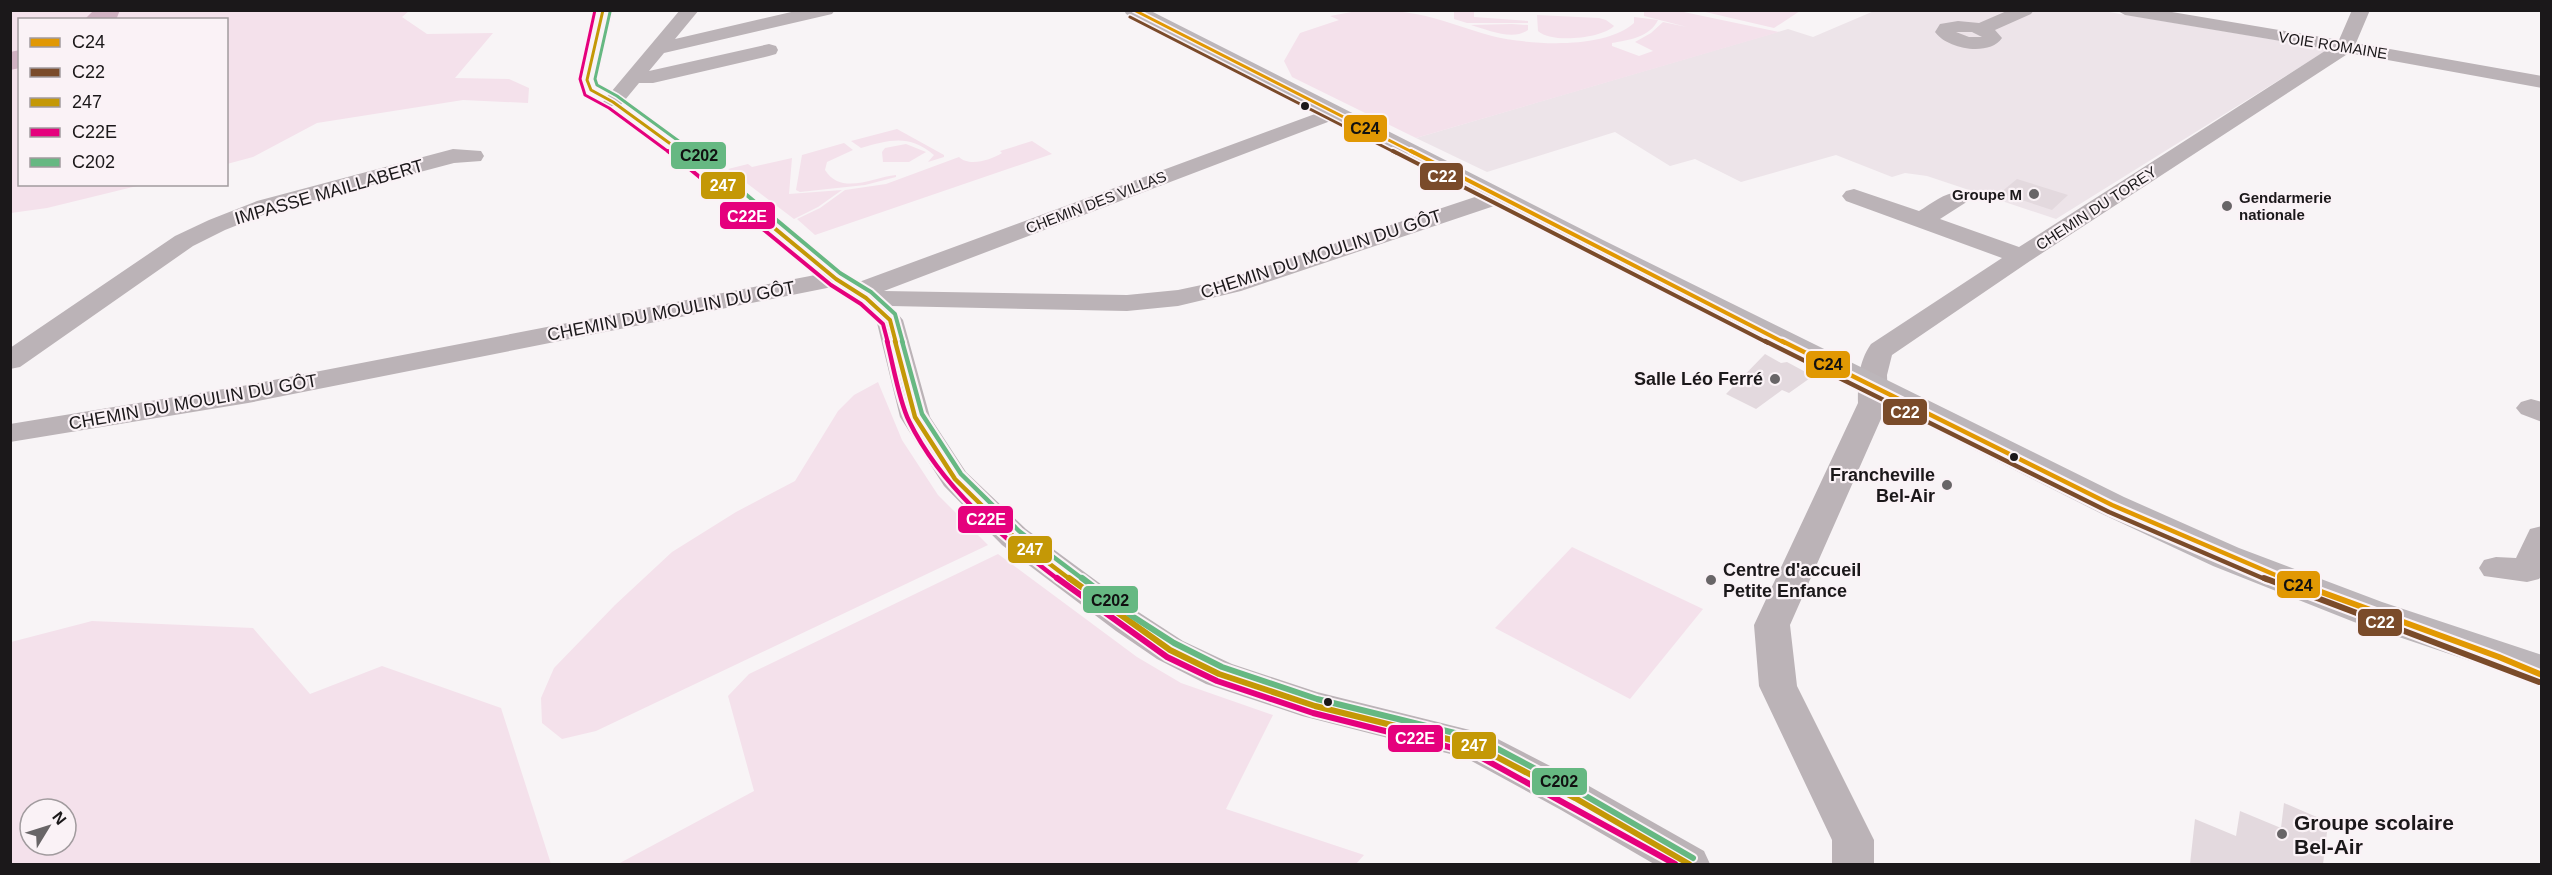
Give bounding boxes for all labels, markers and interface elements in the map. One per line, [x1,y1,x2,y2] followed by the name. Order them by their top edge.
[18,18,228,186] legend
[2277,28,2389,62] street label: VOIE ROMAINE
[72,32,105,52] text: C24
[72,62,105,82] text: C22
[72,92,102,112] text: 247
[1299,100,1311,112] unlabelled marker
[1343,114,1388,143] line badge: C24
[1350,120,1380,137] text: C24
[72,122,117,142] text: C22E
[670,141,727,170] line badge: C202
[680,147,718,164] text: C202
[72,152,115,172] text: C202
[232,155,426,229] street label: IMPASSE MAILLABERT
[1419,162,1464,191] line badge: C22
[2033,163,2159,253] street label: CHEMIN DU TOREY
[1023,167,1169,237] street label: CHEMIN DES VILLAS
[1427,168,1457,185] text: C22
[700,171,746,200] line badge: 247
[710,177,736,194] text: 247
[1952,186,2022,203] place label: Groupe M
[2027,187,2041,201] marker: Groupe M
[2239,189,2332,223] place label: Gendarmerie nationale
[2220,199,2234,213] marker: Gendarmerie nationale
[719,201,776,230] line badge: C22E
[1198,205,1444,302] street label: CHEMIN DU MOULIN DU GÔT
[727,208,767,225] text: C22E
[545,276,797,345] street label: CHEMIN DU MOULIN DU GÔT
[1805,350,1851,379] line badge: C24
[1813,356,1843,373] text: C24
[67,369,319,434] street label: CHEMIN DU MOULIN DU GÔT
[1634,369,1763,389] place label: Salle Léo Ferré
[1768,372,1782,386] marker: Salle Léo Ferré
[1882,398,1928,426] line badge: C22
[1890,404,1920,421] text: C22
[2008,451,2020,463] unlabelled marker
[1830,465,1935,506] place label: Francheville Bel-Air
[1940,478,1954,492] marker: Francheville Bel-Air
[957,505,1014,534] line badge: C22E
[966,511,1006,528] text: C22E
[1007,535,1053,564] line badge: 247
[1017,541,1043,558] text: 247
[1723,560,1861,601] place label: Centre d'accueil Petite Enfance
[2276,570,2321,599] line badge: C24
[1704,573,1718,587] marker: Centre d'accueil Petite Enfance
[2283,577,2313,594] text: C24
[1082,585,1139,614] line badge: C202
[1091,592,1129,609] text: C202
[2357,608,2403,637] line badge: C22
[2365,614,2395,631] text: C22
[1322,696,1334,708] unlabelled marker
[1387,724,1444,753] line badge: C22E
[1395,730,1435,747] text: C22E
[1451,731,1497,760] line badge: 247
[1461,737,1487,754] text: 247
[1531,767,1588,796] line badge: C202
[1540,773,1578,790] text: C202
[18,797,78,857] north arrow
[49,808,70,828] text: N
[2294,811,2454,858] place label: Groupe scolaire Bel-Air
[2275,827,2289,841] marker: Groupe scolaire Bel-Air

